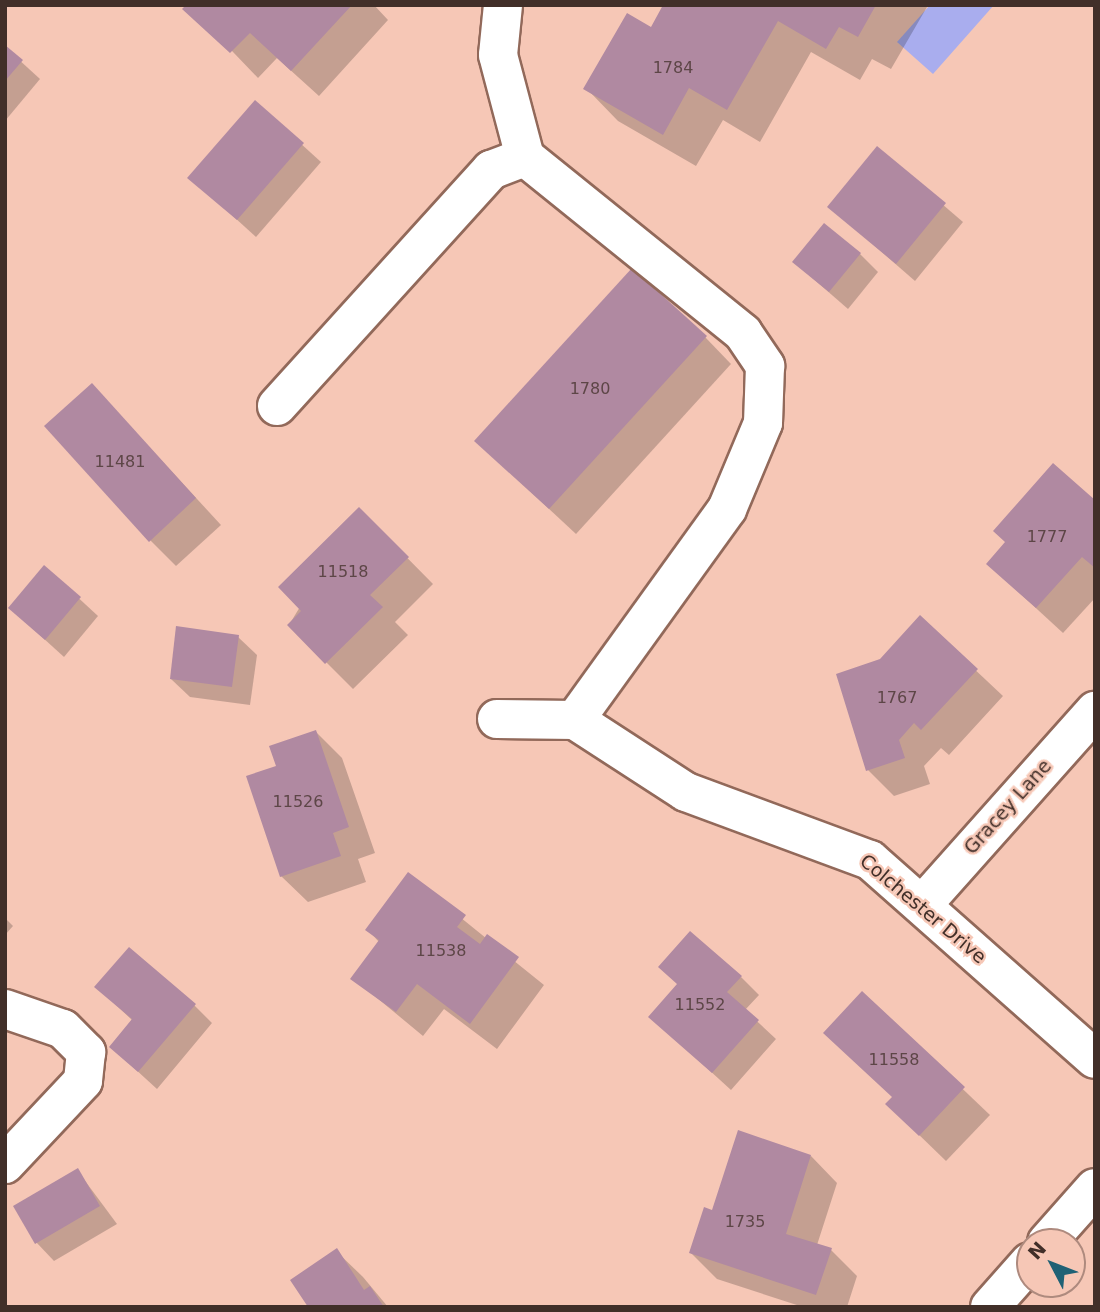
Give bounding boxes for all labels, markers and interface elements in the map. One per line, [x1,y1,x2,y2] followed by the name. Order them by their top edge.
[653,58,693,78] house number: 1784
[570,379,610,399] house number: 1780
[95,452,145,472] house number: 11481
[1027,527,1067,547] house number: 1777
[318,562,368,582] house number: 11518
[877,688,917,708] house number: 1767
[960,755,1056,859] street label: Gracey Lane
[273,792,323,812] house number: 11526
[855,850,991,968] street label: Colchester Drive
[416,941,466,961] house number: 11538
[675,995,725,1015] house number: 11552
[869,1050,919,1070] house number: 11558
[725,1212,765,1232] house number: 1735
[1016,1228,1086,1298] north arrow
[1023,1237,1050,1264] text: N

